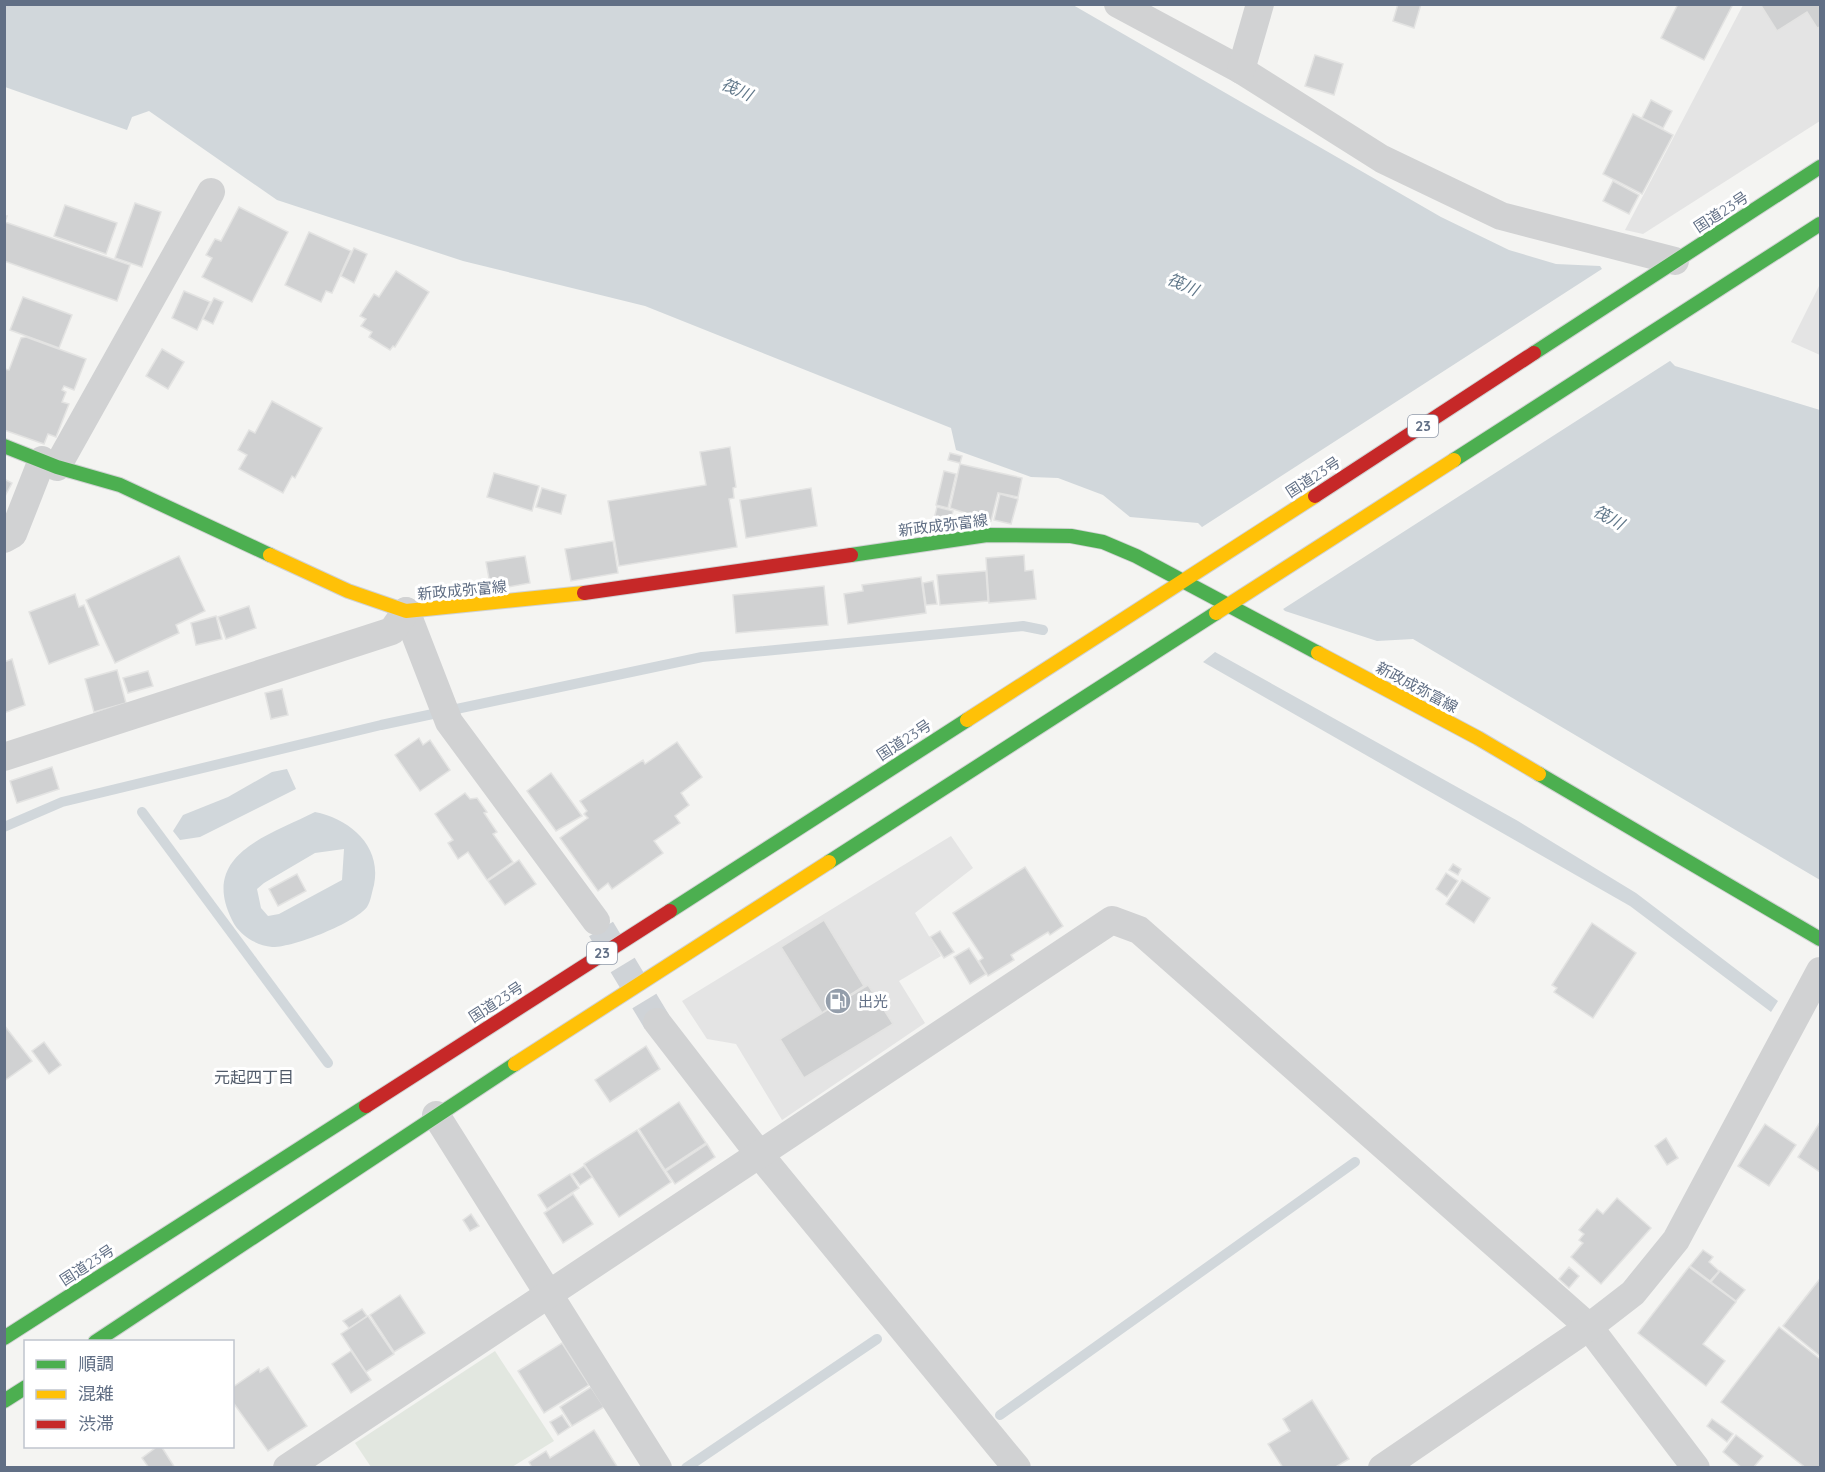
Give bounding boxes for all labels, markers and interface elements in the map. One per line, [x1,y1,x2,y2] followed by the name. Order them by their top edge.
[718,73,758,105] water label: 筏川
[1690,187,1752,237] street label: 国道23号
[1164,268,1204,300] water label: 筏川
[1408,415,1438,437] road number: 23
[1282,452,1344,502] street label: 国道23号
[1590,500,1630,534] water label: 筏川
[897,510,989,540] street label: 新政成弥富線
[416,577,508,603] street label: 新政成弥富線
[1373,657,1461,717] street label: 新政成弥富線
[873,715,935,765] street label: 国道23号
[587,942,617,964] road number: 23
[465,977,527,1027] street label: 国道23号
[823,986,853,1016] fuel station icon: 出光
[858,992,888,1011] place label: 出光
[214,1067,294,1087] district label: 元起四丁目
[56,1240,118,1290] street label: 国道23号
[24,1340,234,1448] legend
[78,1352,114,1375] text: 順調
[78,1382,114,1405] text: 混雑
[78,1412,114,1435] text: 渋滞

